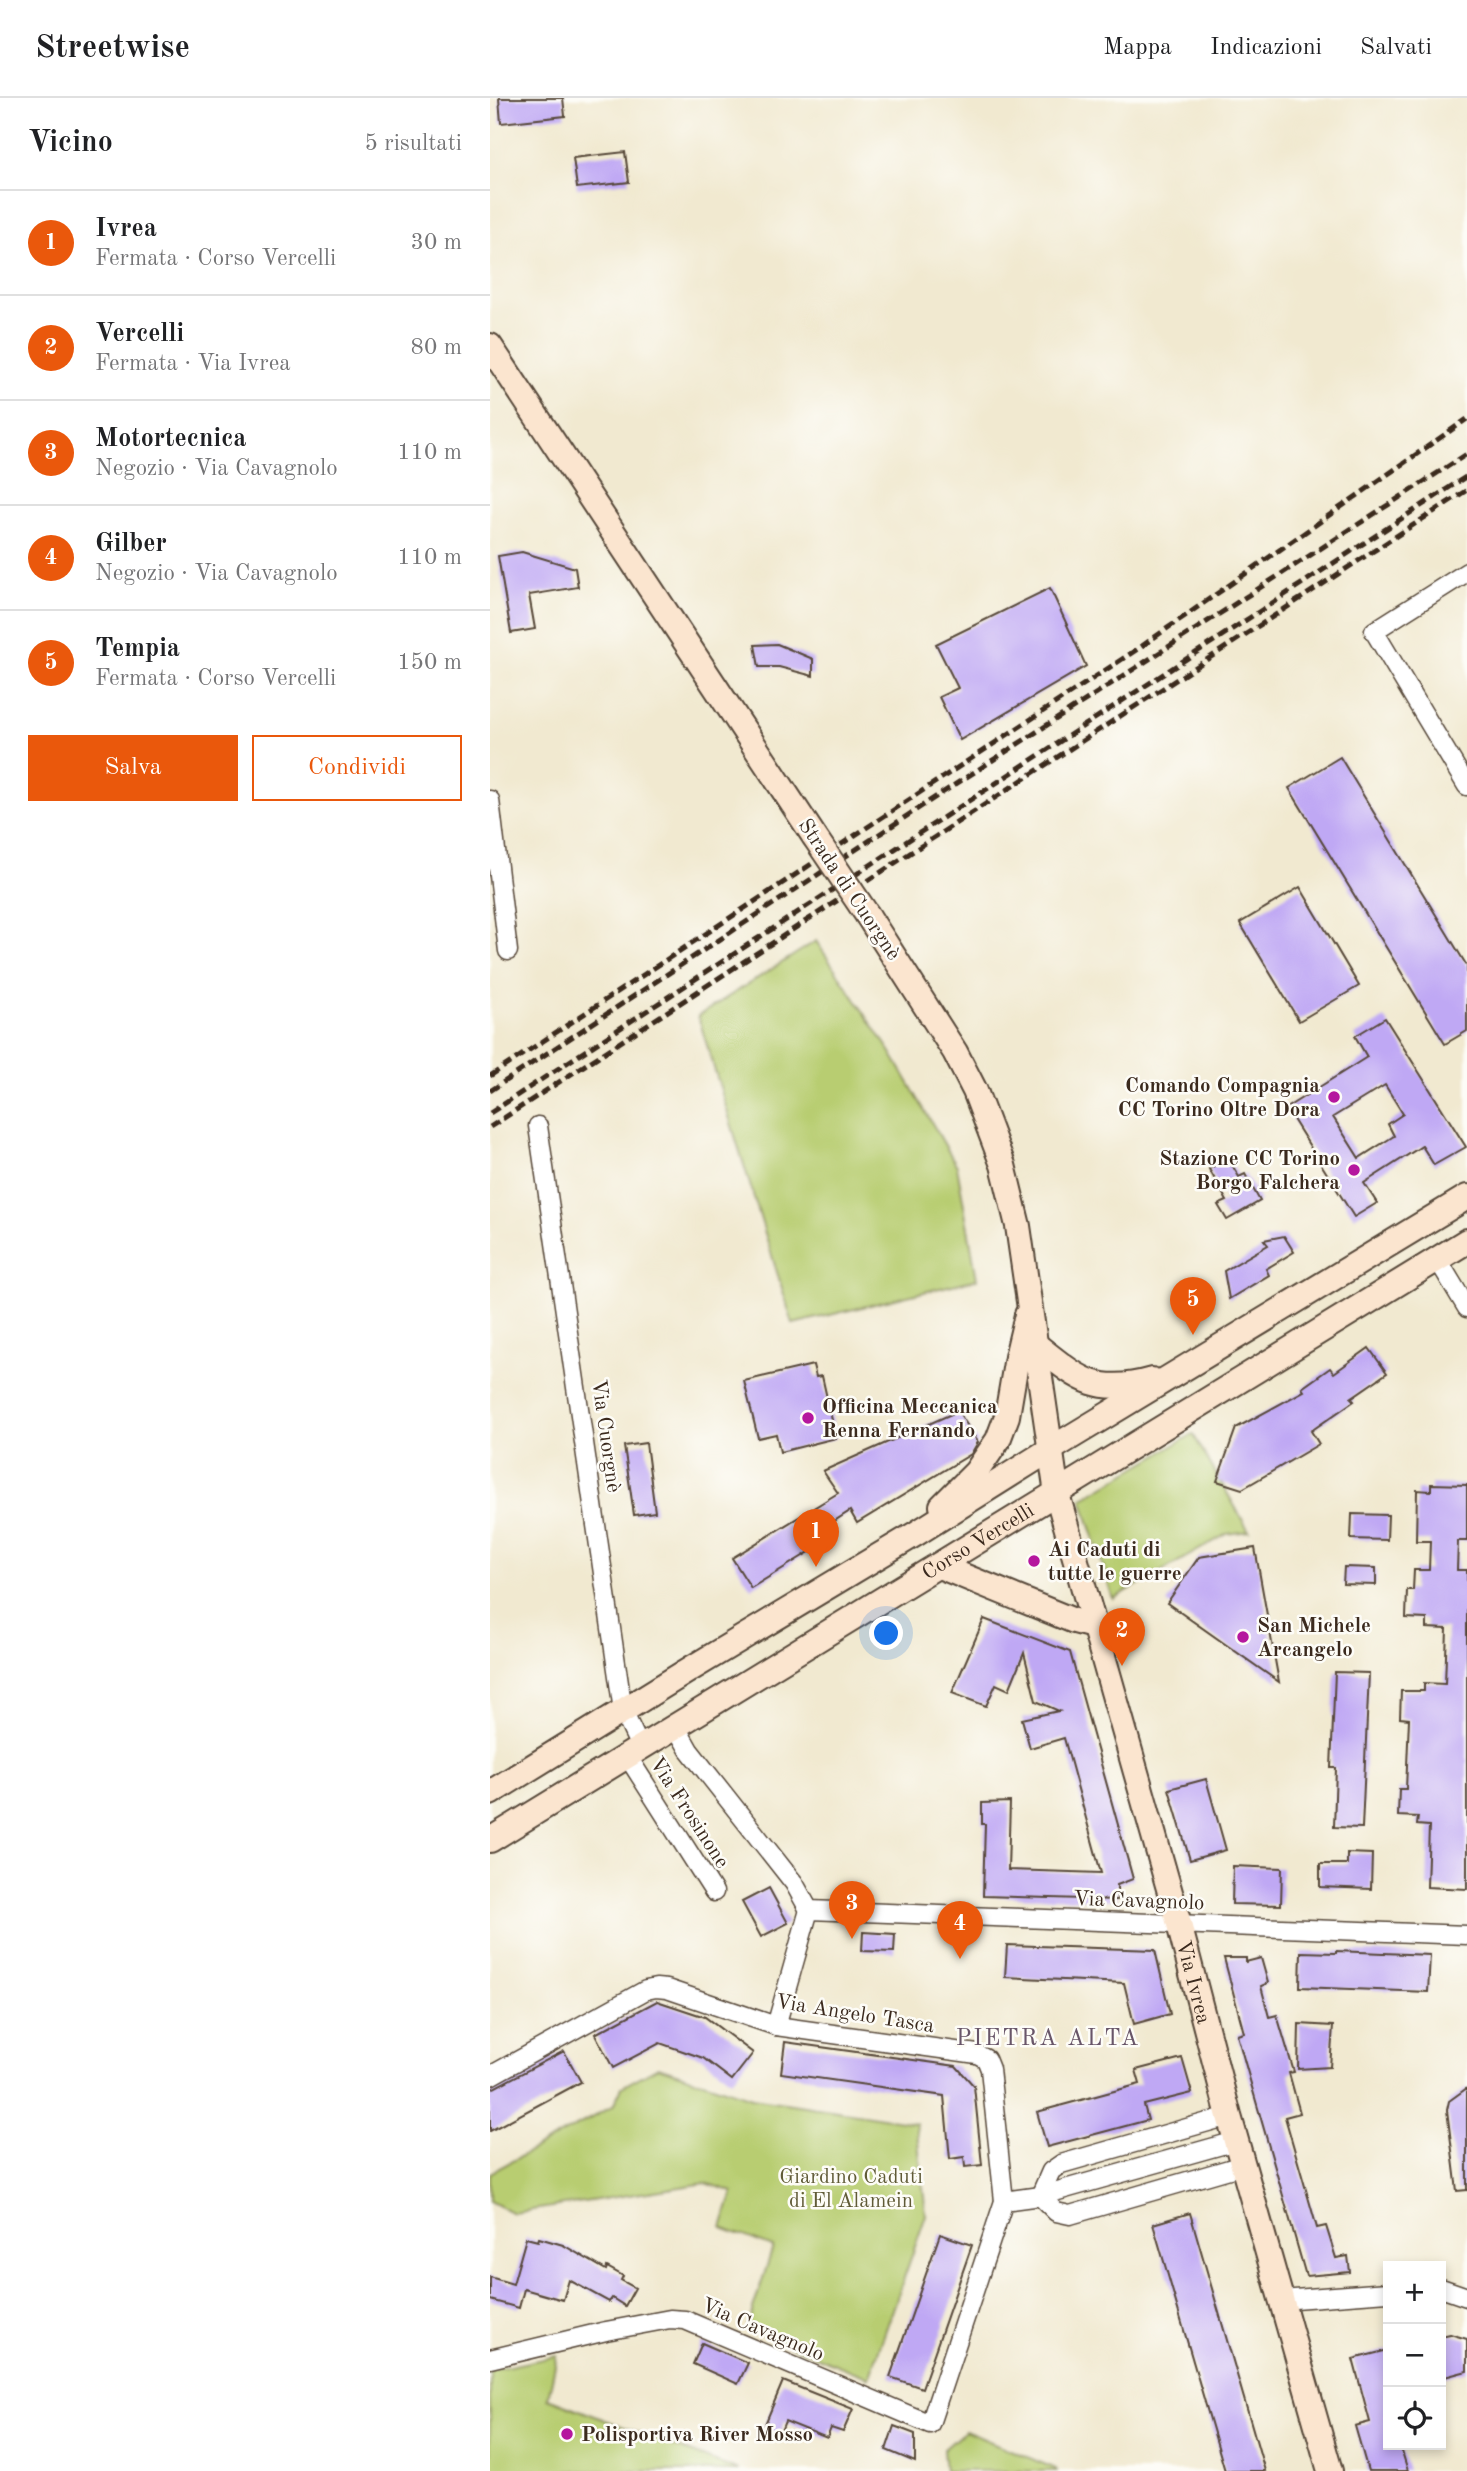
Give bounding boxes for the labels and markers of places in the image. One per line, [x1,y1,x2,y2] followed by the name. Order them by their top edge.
[1118,1076,1320,1121] place label: Comando Compagnia CC Torino Oltre Dora
[1326,1089,1342,1105] marker: Comando Compagnia CC Torino Oltre Dora
[1159,1149,1340,1194] place label: Stazione CC Torino Borgo Falchera
[1346,1162,1362,1178] marker: Stazione CC Torino Borgo Falchera
[1170,1277,1216,1335] pin: 5
[822,1397,998,1442] place label: Officina Meccanica Renna Fernando
[800,1410,816,1426] marker: Officina Meccanica Renna Fernando
[793,1509,839,1567] pin: 1
[1048,1540,1182,1585] place label: Ai Caduti di tutte le guerre
[1026,1553,1042,1569] marker: Ai Caduti di tutte le guerre
[1099,1608,1145,1666] pin: 2
[1257,1616,1371,1661] place label: San Michele Arcangelo
[1235,1629,1251,1645] marker: San Michele Arcangelo
[829,1881,875,1939] pin: 3
[937,1901,983,1959] pin: 4
[581,2425,813,2446] place label: Polisportiva River Mosso
[559,2426,575,2442] marker: Polisportiva River Mosso

